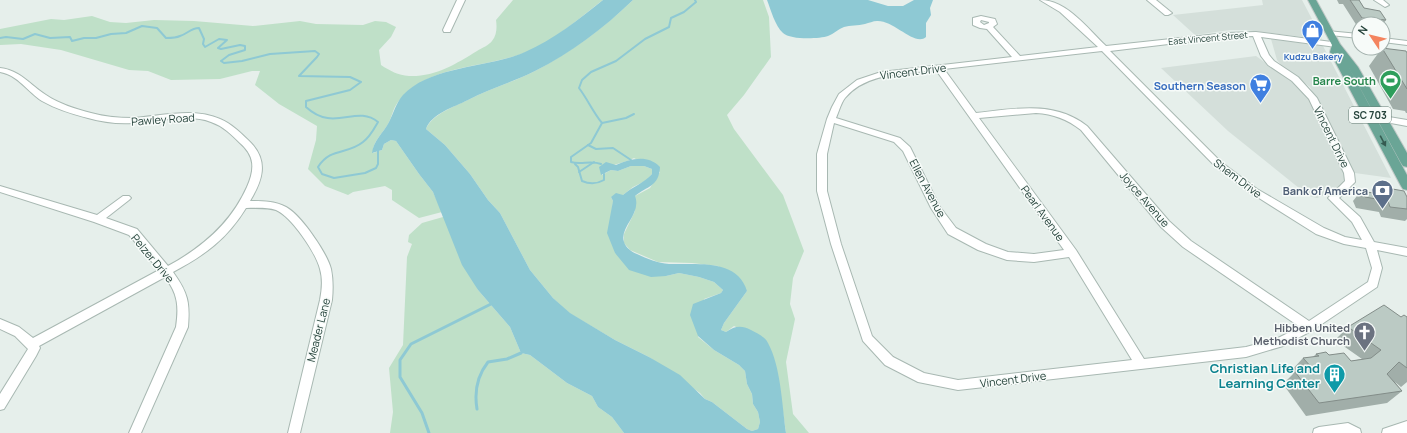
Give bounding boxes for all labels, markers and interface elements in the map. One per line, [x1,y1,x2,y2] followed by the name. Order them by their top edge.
[1351,16,1391,56] north arrow
[1300,18,1326,51] shop icon: Kudzu Bakery
[1354,22,1371,38] text: N
[1168,28,1249,48] street label: East Vincent Street
[1284,50,1342,63] place label: Kudzu Bakery
[879,59,947,82] street label: Vincent Drive
[1378,67,1404,100] sports icon: Barre South
[1248,72,1274,105] supermarket icon: Southern Season
[1313,73,1376,88] place label: Barre South
[1154,78,1246,93] place label: Southern Season
[1311,104,1354,171] street label: Vincent Drive
[1349,107,1391,123] road number: SC 703
[131,109,195,129] street label: Pawley Road
[1380,135,1387,147] one-way arrow
[1211,155,1266,201] street label: Shem Drive
[906,156,950,220] street label: Ellen Avenue
[1117,168,1174,230] street label: Joyce Avenue
[1370,177,1396,210] bank icon: Bank of America
[1018,182,1069,244] street label: Pearl Avenue
[1283,183,1368,198] place label: Bank of America
[128,230,178,286] street label: Pelzer Drive
[303,296,333,364] street label: Meader Lane
[1253,320,1350,348] place label: Hibben United Methodist Church
[1352,320,1378,353] church icon: Hibben United Methodist Church
[1210,359,1320,392] place label: Christian Life and Learning Center
[1322,362,1348,395] building icon: Christian Life and Learning Center
[979,367,1047,390] street label: Vincent Drive

